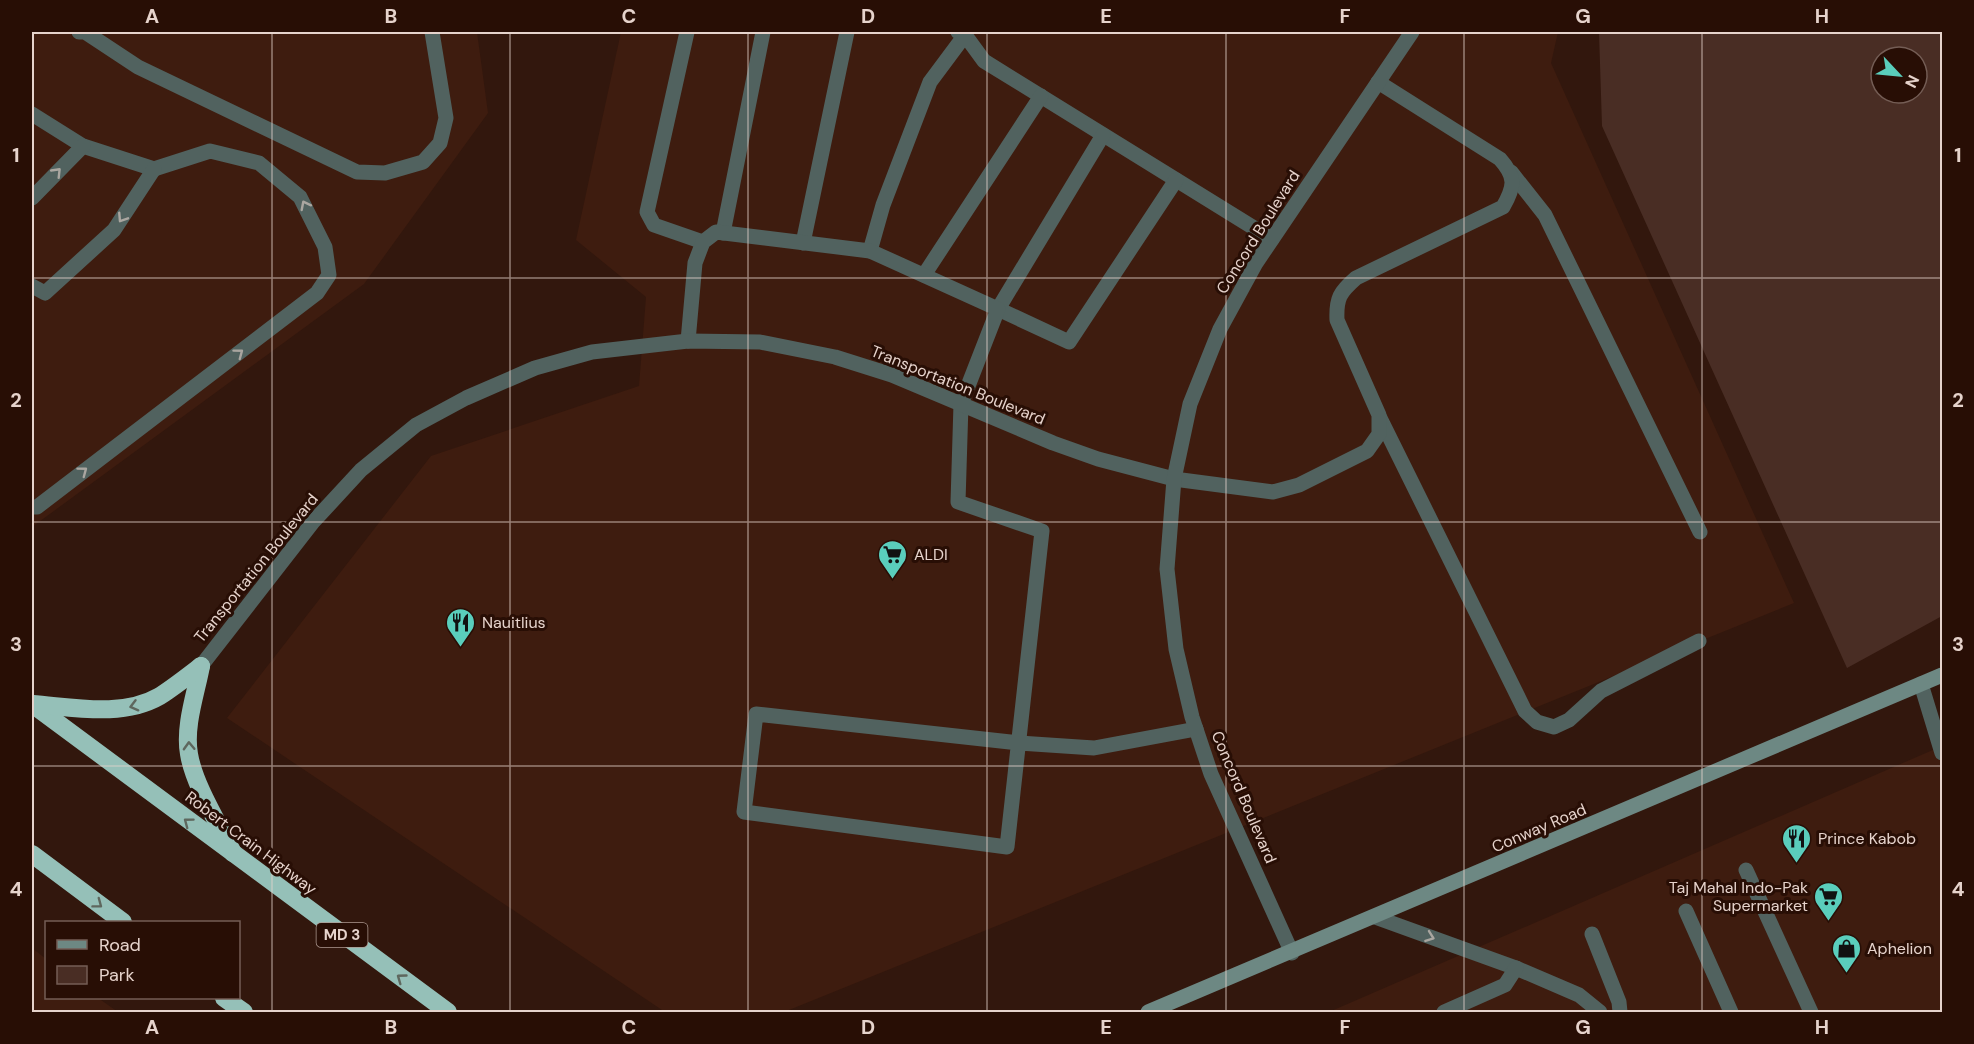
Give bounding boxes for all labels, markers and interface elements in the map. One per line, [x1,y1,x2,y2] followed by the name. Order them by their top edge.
[145,3,159,29] text: A
[385,3,397,29] text: B
[622,3,636,29] text: C
[861,3,875,29] text: D
[1100,3,1112,29] text: E
[1339,3,1351,29] text: F
[1575,3,1591,29] text: G
[1815,3,1829,29] text: H
[1869,45,1929,105] north arrow
[1900,72,1924,91] text: N
[12,142,20,168] text: 1
[1954,142,1962,168] text: 1
[1212,166,1304,298] street label: Concord Boulevard
[50,169,61,179] one-way arrow
[300,201,312,212] one-way arrow
[117,212,129,222] one-way arrow
[868,340,1048,430] street label: Transportation Boulevard
[232,349,243,360] one-way arrow
[10,387,22,413] text: 2
[1952,387,1964,413] text: 2
[77,468,88,479] one-way arrow
[189,489,323,647] street label: Transportation Boulevard
[877,538,909,580] supermarket icon: ALDI
[914,544,948,565] place label: ALDI
[445,606,477,648] restaurant icon: Nauitlius
[482,612,546,633] place label: Nauitlius
[10,631,22,657] text: 3
[1952,631,1964,657] text: 3
[129,698,139,711] one-way arrow
[1207,728,1281,866] street label: Concord Boulevard
[182,741,195,750] one-way arrow
[181,787,321,899] street label: Robert Crain Highway
[1488,799,1590,857] street label: Conway Road
[184,818,195,829] one-way arrow
[1781,822,1813,864] restaurant icon: Prince Kabob
[1818,828,1916,849] place label: Prince Kabob
[10,876,23,902] text: 4
[1952,876,1965,902] text: 4
[1669,877,1808,916] place label: Taj Mahal Indo-Pak Supermarket
[1813,880,1845,922] supermarket icon: Taj Mahal Indo-Pak Supermarket
[91,897,102,908] one-way arrow
[45,921,240,999] legend
[316,923,368,947] road number: MD 3
[1424,930,1435,942] one-way arrow
[1830,932,1862,974] shop icon: Aphelion
[99,933,141,957] text: Road
[1867,938,1932,959] place label: Aphelion
[99,963,135,987] text: Park
[396,974,407,985] one-way arrow
[145,1014,159,1040] text: A
[385,1014,397,1040] text: B
[622,1014,636,1040] text: C
[861,1014,875,1040] text: D
[1100,1014,1112,1040] text: E
[1339,1014,1351,1040] text: F
[1575,1014,1591,1040] text: G
[1815,1014,1829,1040] text: H

